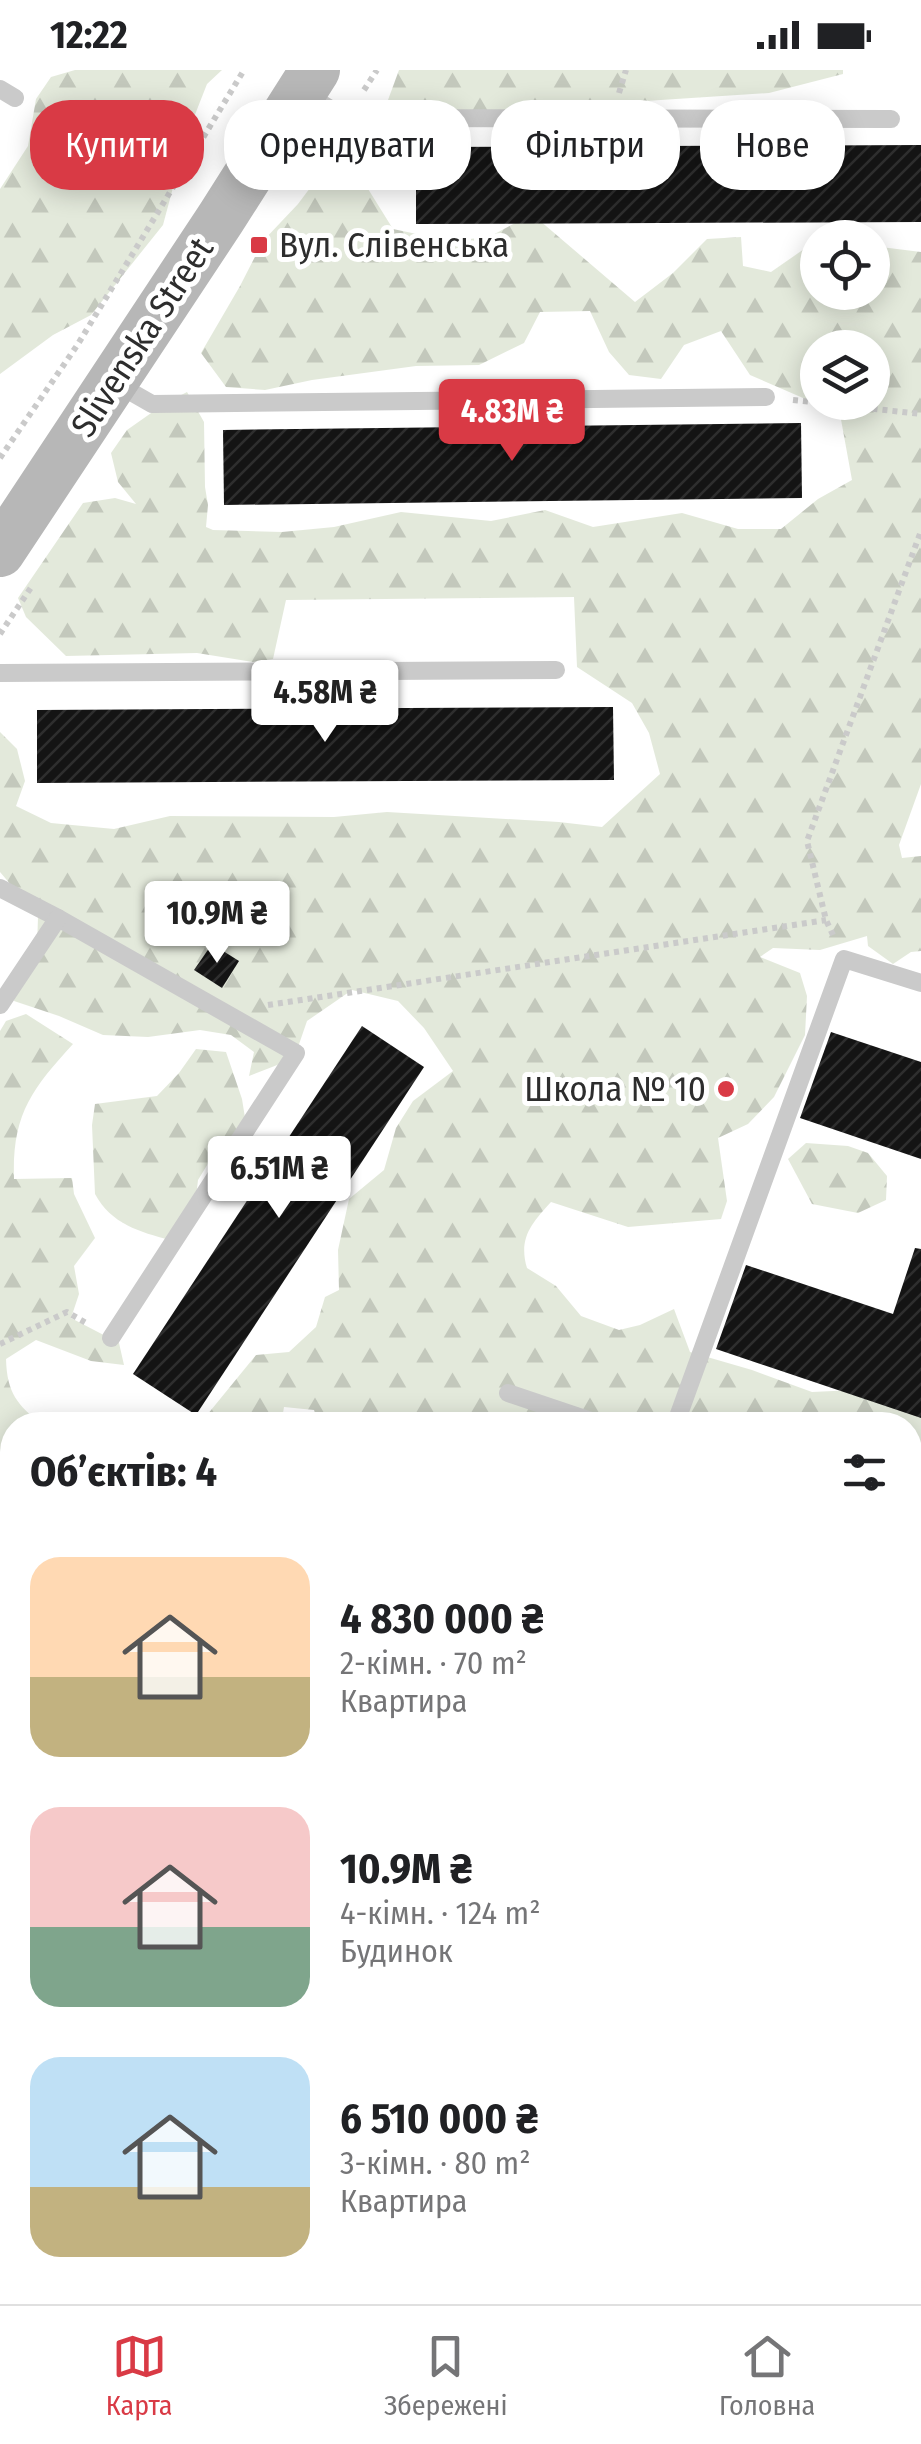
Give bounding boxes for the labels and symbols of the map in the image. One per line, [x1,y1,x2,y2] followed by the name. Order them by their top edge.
[279,224,509,266] place label: Вул. Слівенська
[62,229,222,444] street label: Slivenska Street
[248,234,270,256] marker: Вул. Слівенська
[420,379,604,464] pin: 4.83M ₴
[233,660,417,745] pin: 4.58M ₴
[125,881,309,966] pin: 10.9M ₴
[524,1068,706,1110] place label: Школа № 10
[715,1078,737,1100] marker: Школа № 10
[187,1136,371,1221] pin: 6.51M ₴

